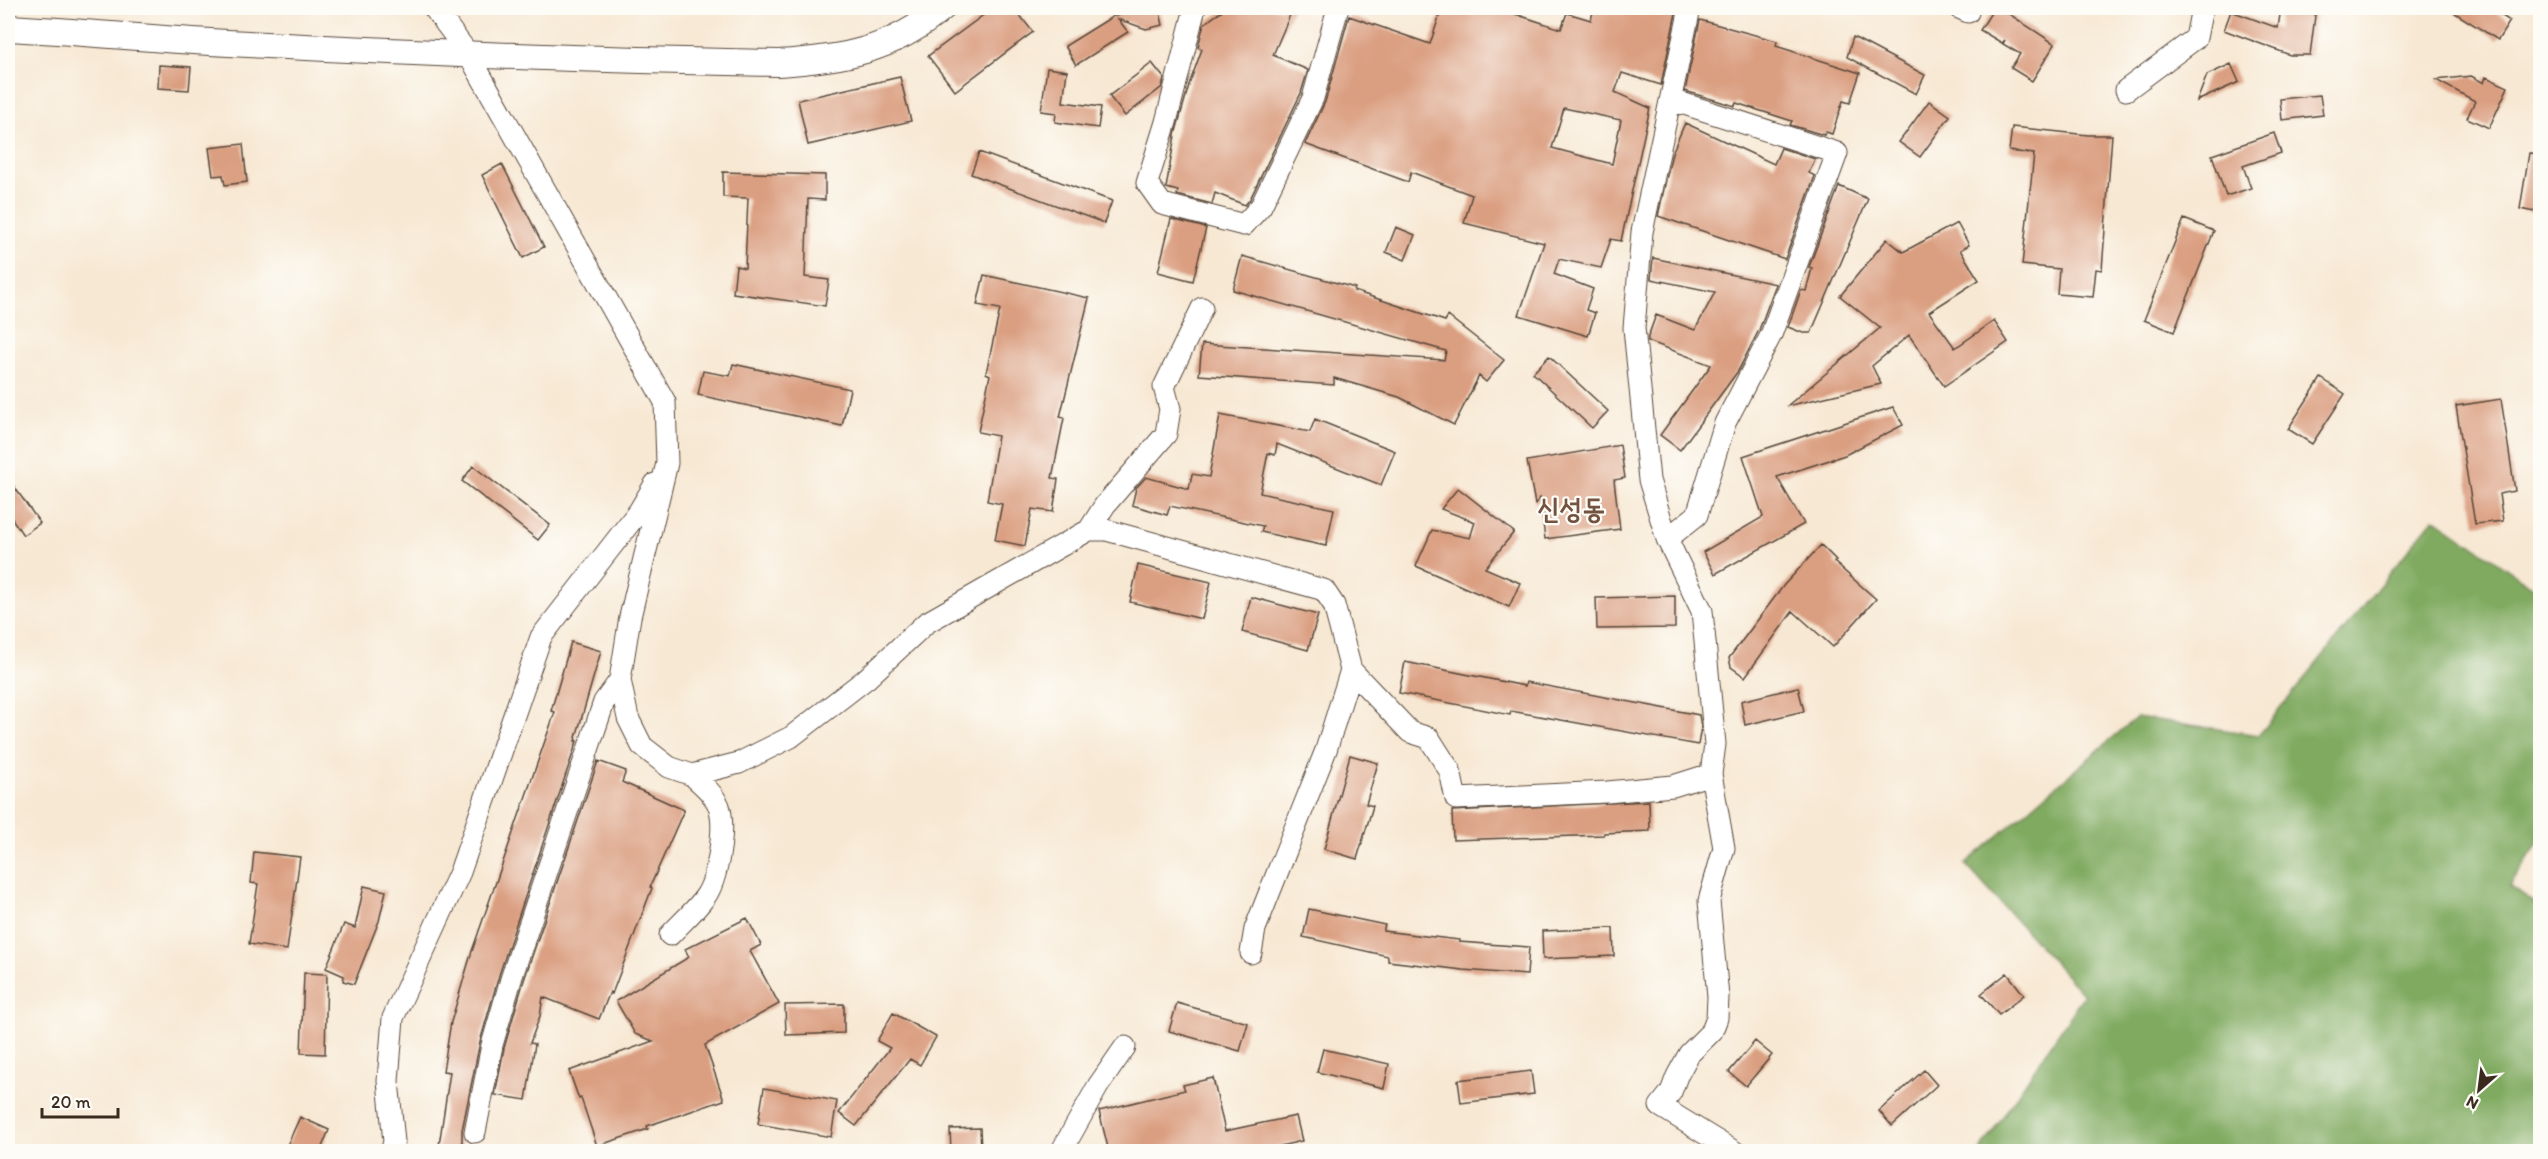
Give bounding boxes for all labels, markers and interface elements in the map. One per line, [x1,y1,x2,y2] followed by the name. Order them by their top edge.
[1537,491,1605,525] district label: 신성동
[2449,1060,2509,1120] north arrow
[42,1081,118,1119] scale bar
[51,1091,91,1113] text: 20 m
[2463,1092,2481,1114] text: N

